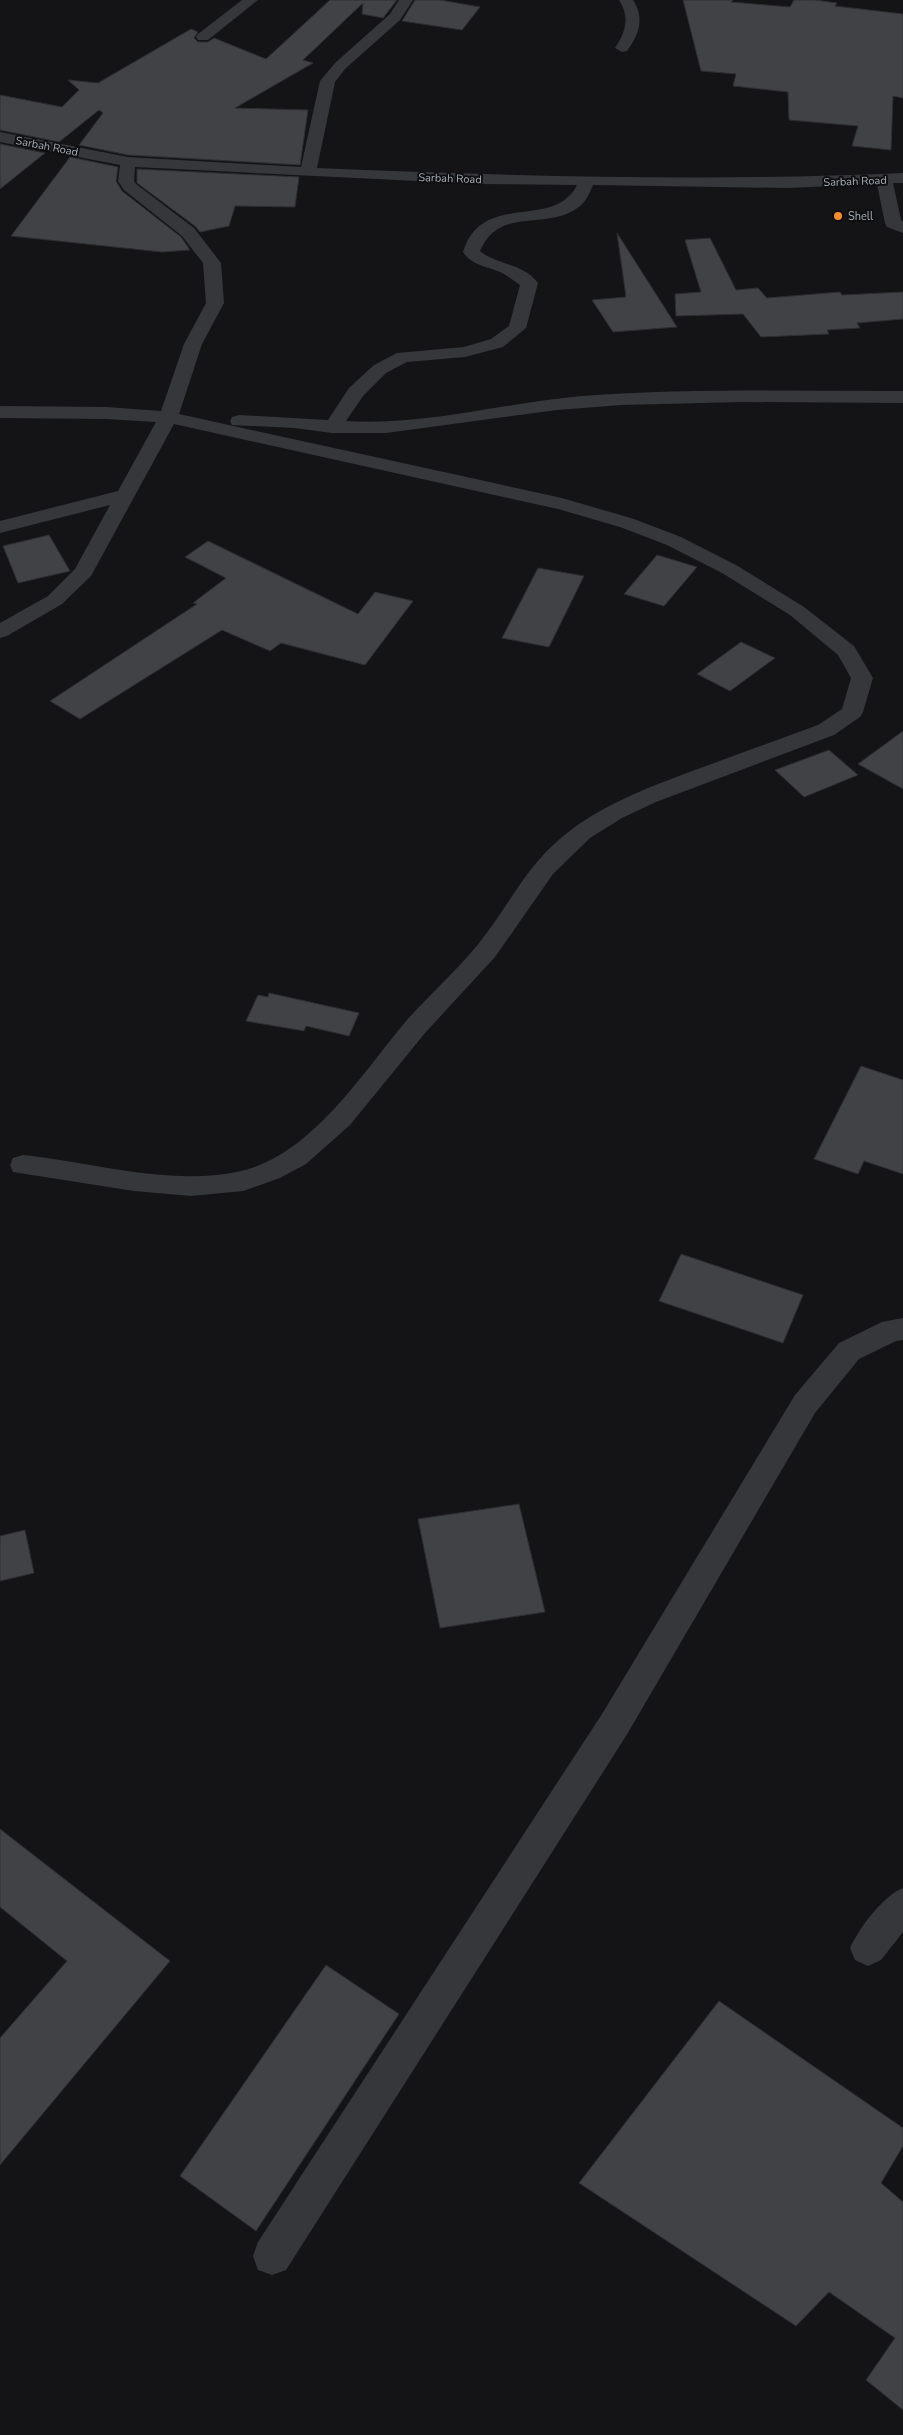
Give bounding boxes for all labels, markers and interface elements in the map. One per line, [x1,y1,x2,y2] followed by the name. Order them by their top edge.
[14,133,79,160] street label: Sarbah Road
[418,170,482,187] street label: Sarbah Road
[823,173,887,190] street label: Sarbah Road
[848,209,874,224] place label: Shell
[832,210,844,222] marker: Shell

